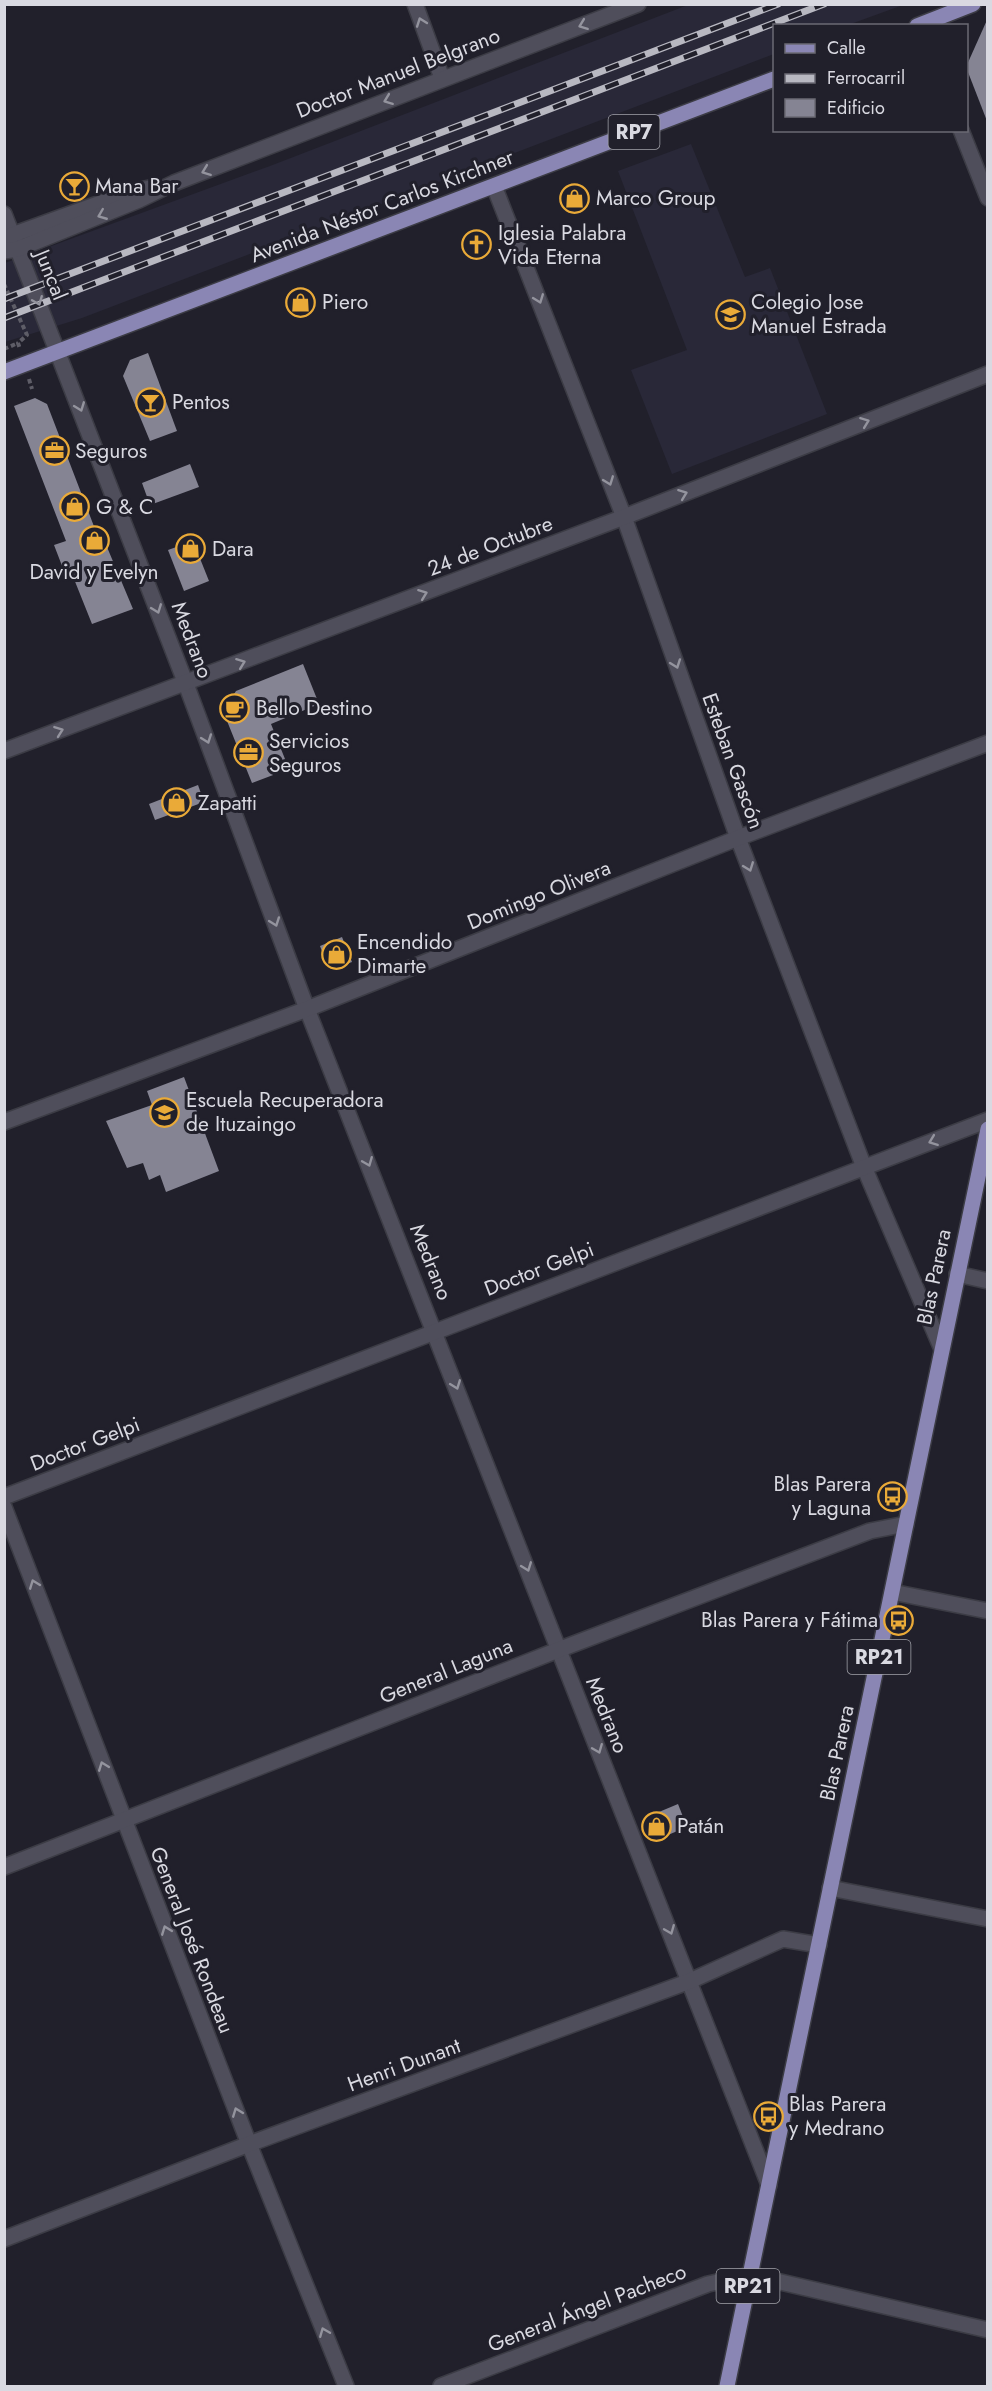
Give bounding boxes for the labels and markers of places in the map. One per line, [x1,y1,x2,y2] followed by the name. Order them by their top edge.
[58,170,90,202] bar icon: Mana Bar
[95,171,179,201] place label: Mana Bar
[559,182,591,214] shop icon: Marco Group
[596,183,715,213] place label: Marco Group
[498,218,626,272] place label: Iglesia Palabra Vida Eterna
[461,229,493,261] church icon: Iglesia Palabra Vida Eterna
[285,286,317,318] shop icon: Piero
[322,287,368,317] place label: Piero
[751,287,887,341] place label: Colegio Jose Manuel Estrada
[714,298,746,330] school or university icon: Colegio Jose Manuel Estrada
[135,386,167,418] bar icon: Pentos
[172,387,230,417] place label: Pentos
[38,435,70,467] office icon: Seguros
[75,436,147,466] place label: Seguros
[59,491,91,523] shop icon: G & C
[96,492,153,522] place label: G & C
[78,525,110,557] shop icon: David y Evelyn
[175,533,207,565] shop icon: Dara
[212,534,254,564] place label: Dara
[29,557,159,587] place label: David y Evelyn
[219,692,251,724] cafe icon: Bello Destino
[256,693,373,723] place label: Bello Destino
[269,726,349,780] place label: Servicios Seguros
[232,737,264,769] office icon: Servicios Seguros
[161,787,193,819] shop icon: Zapatti
[198,788,257,818] place label: Zapatti
[357,927,452,981] place label: Encendido Dimarte
[320,938,352,970] shop icon: Encendido Dimarte
[186,1085,384,1139] place label: Escuela Recuperadora de Ituzaingo
[149,1096,181,1128] school or university icon: Escuela Recuperadora de Ituzaingo
[774,1469,871,1523] place label: Blas Parera y Laguna
[876,1480,908,1512] bus stop icon: Blas Parera y Laguna
[883,1604,915,1636] bus stop icon: Blas Parera y Fátima
[701,1605,878,1635] place label: Blas Parera y Fátima
[640,1810,672,1842] shop icon: Patán
[677,1811,724,1841] place label: Patán
[789,2089,886,2143] place label: Blas Parera y Medrano
[752,2100,784,2132] bus stop icon: Blas Parera y Medrano

